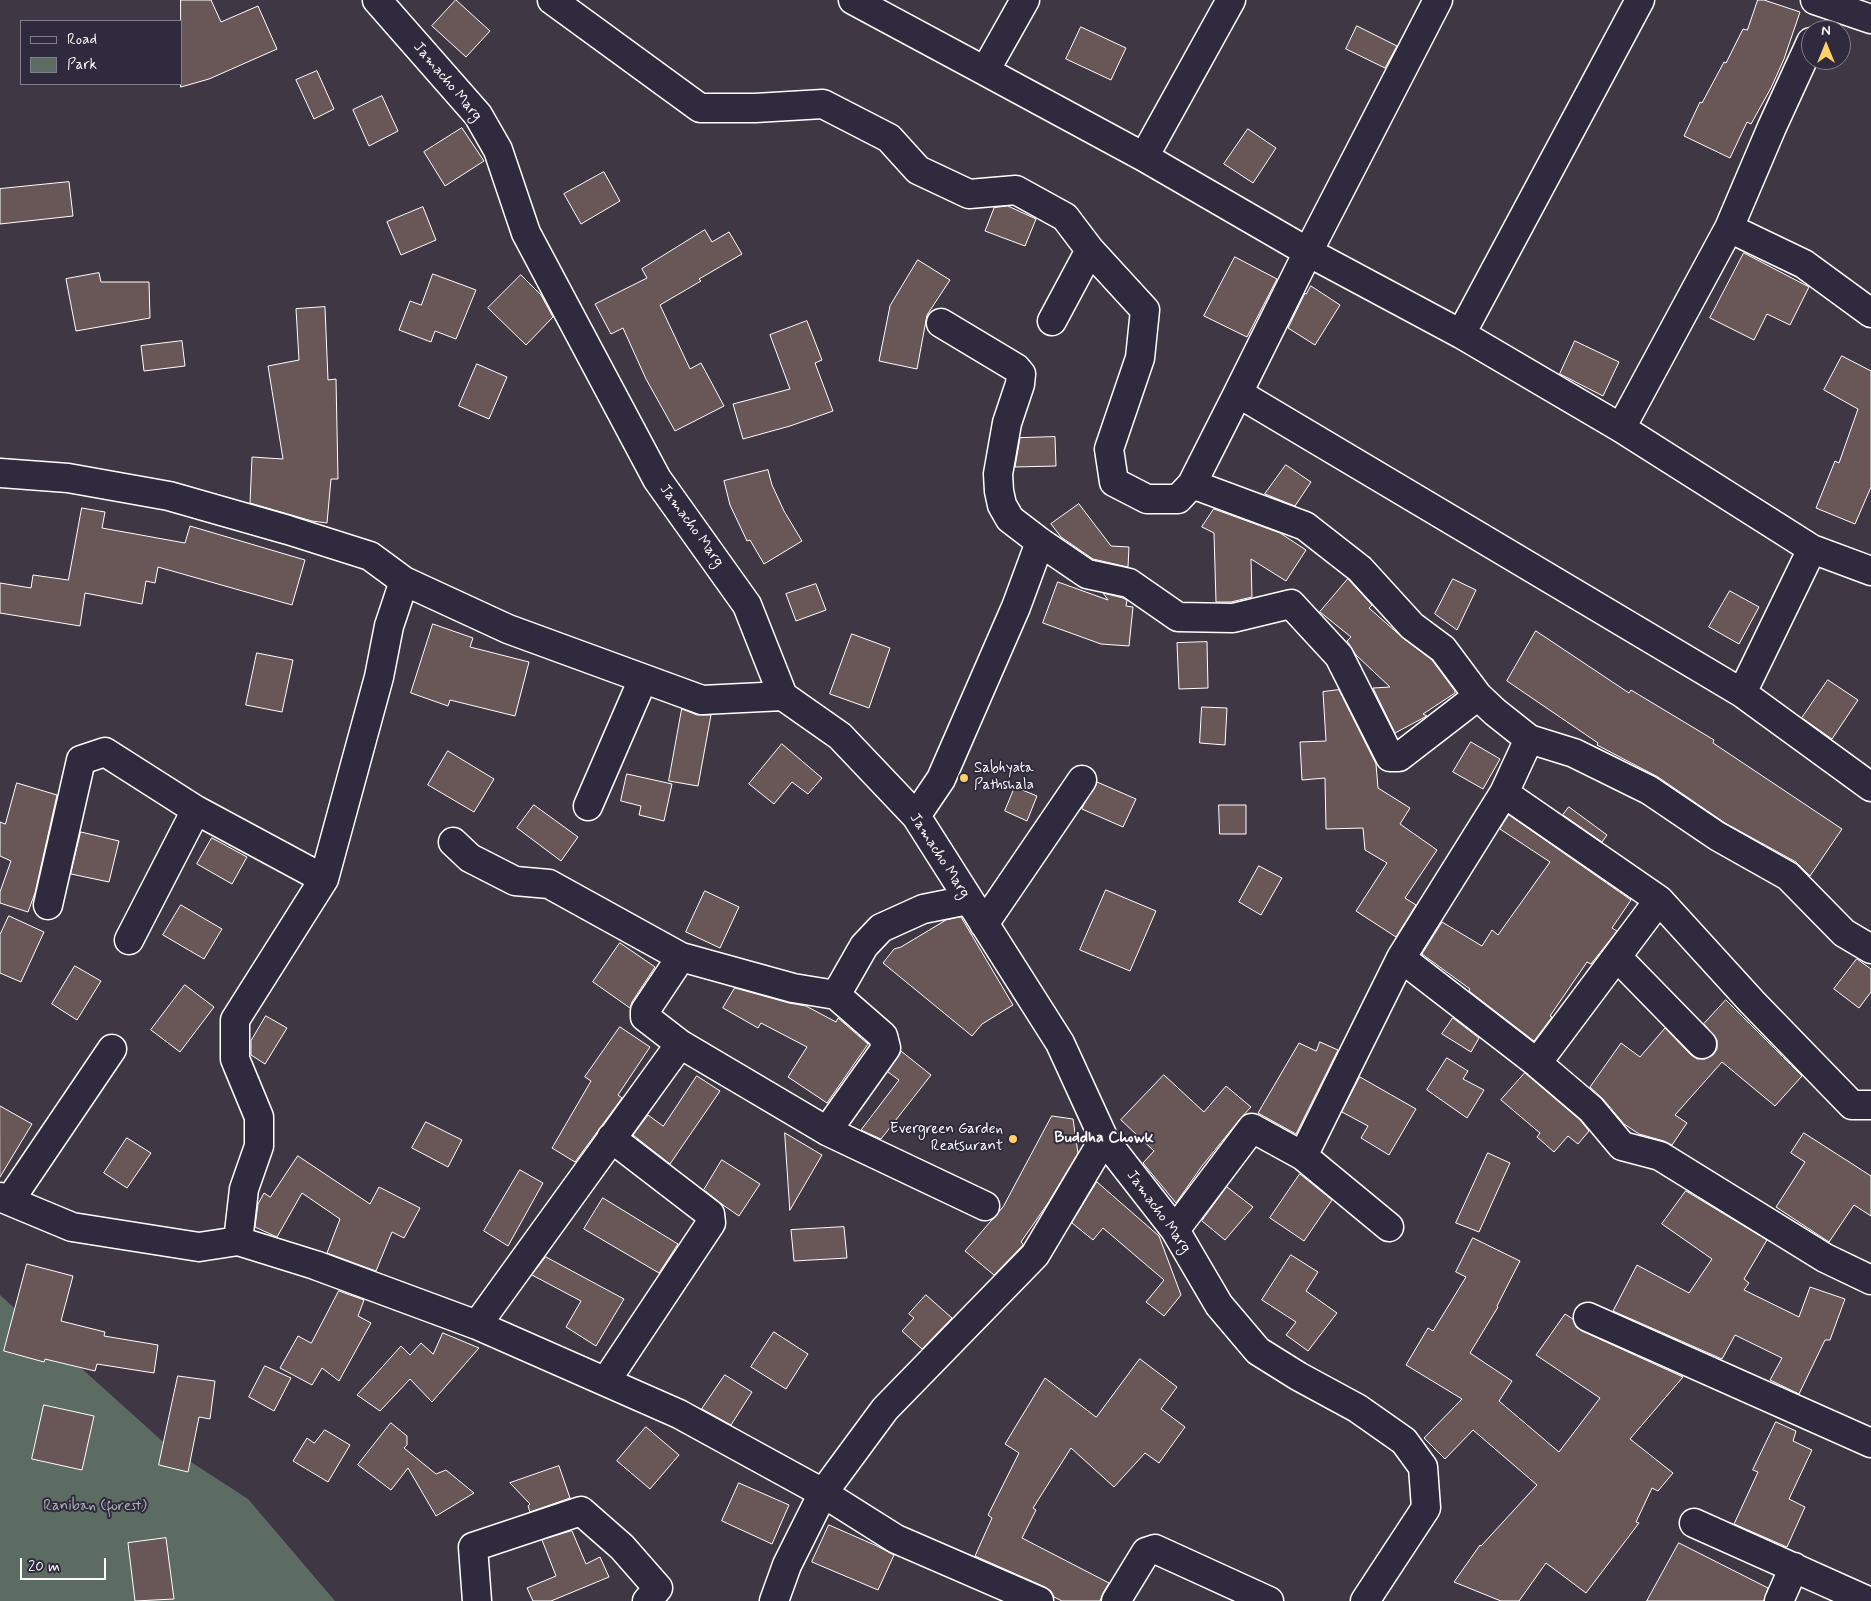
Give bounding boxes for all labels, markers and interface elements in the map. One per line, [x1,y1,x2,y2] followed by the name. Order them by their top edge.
[20,20,182,85] legend
[1801,20,1851,70] north arrow
[1821,22,1831,40] text: N
[67,30,97,50] text: Road
[409,39,485,125] street label: Jamacho Marg
[67,55,97,75] text: Park
[655,481,727,571] street label: Jamacho Marg
[974,760,1034,795] place label: Sabhyata Pathshala
[958,772,970,784] marker: Sabhyata Pathshala
[905,810,973,902] street label: Jamacho Marg
[890,1121,1003,1156] place label: Evergreen Garden Reatsurant
[1054,1129,1154,1149] district label: Buddha Chowk
[1007,1133,1019,1145] marker: Evergreen Garden Reatsurant
[1122,1167,1194,1257] street label: Jamacho Marg
[43,1498,147,1516] park label: Raniban (forest)
[22,1548,109,1580] scale bar
[28,1557,60,1577] text: 20 m

